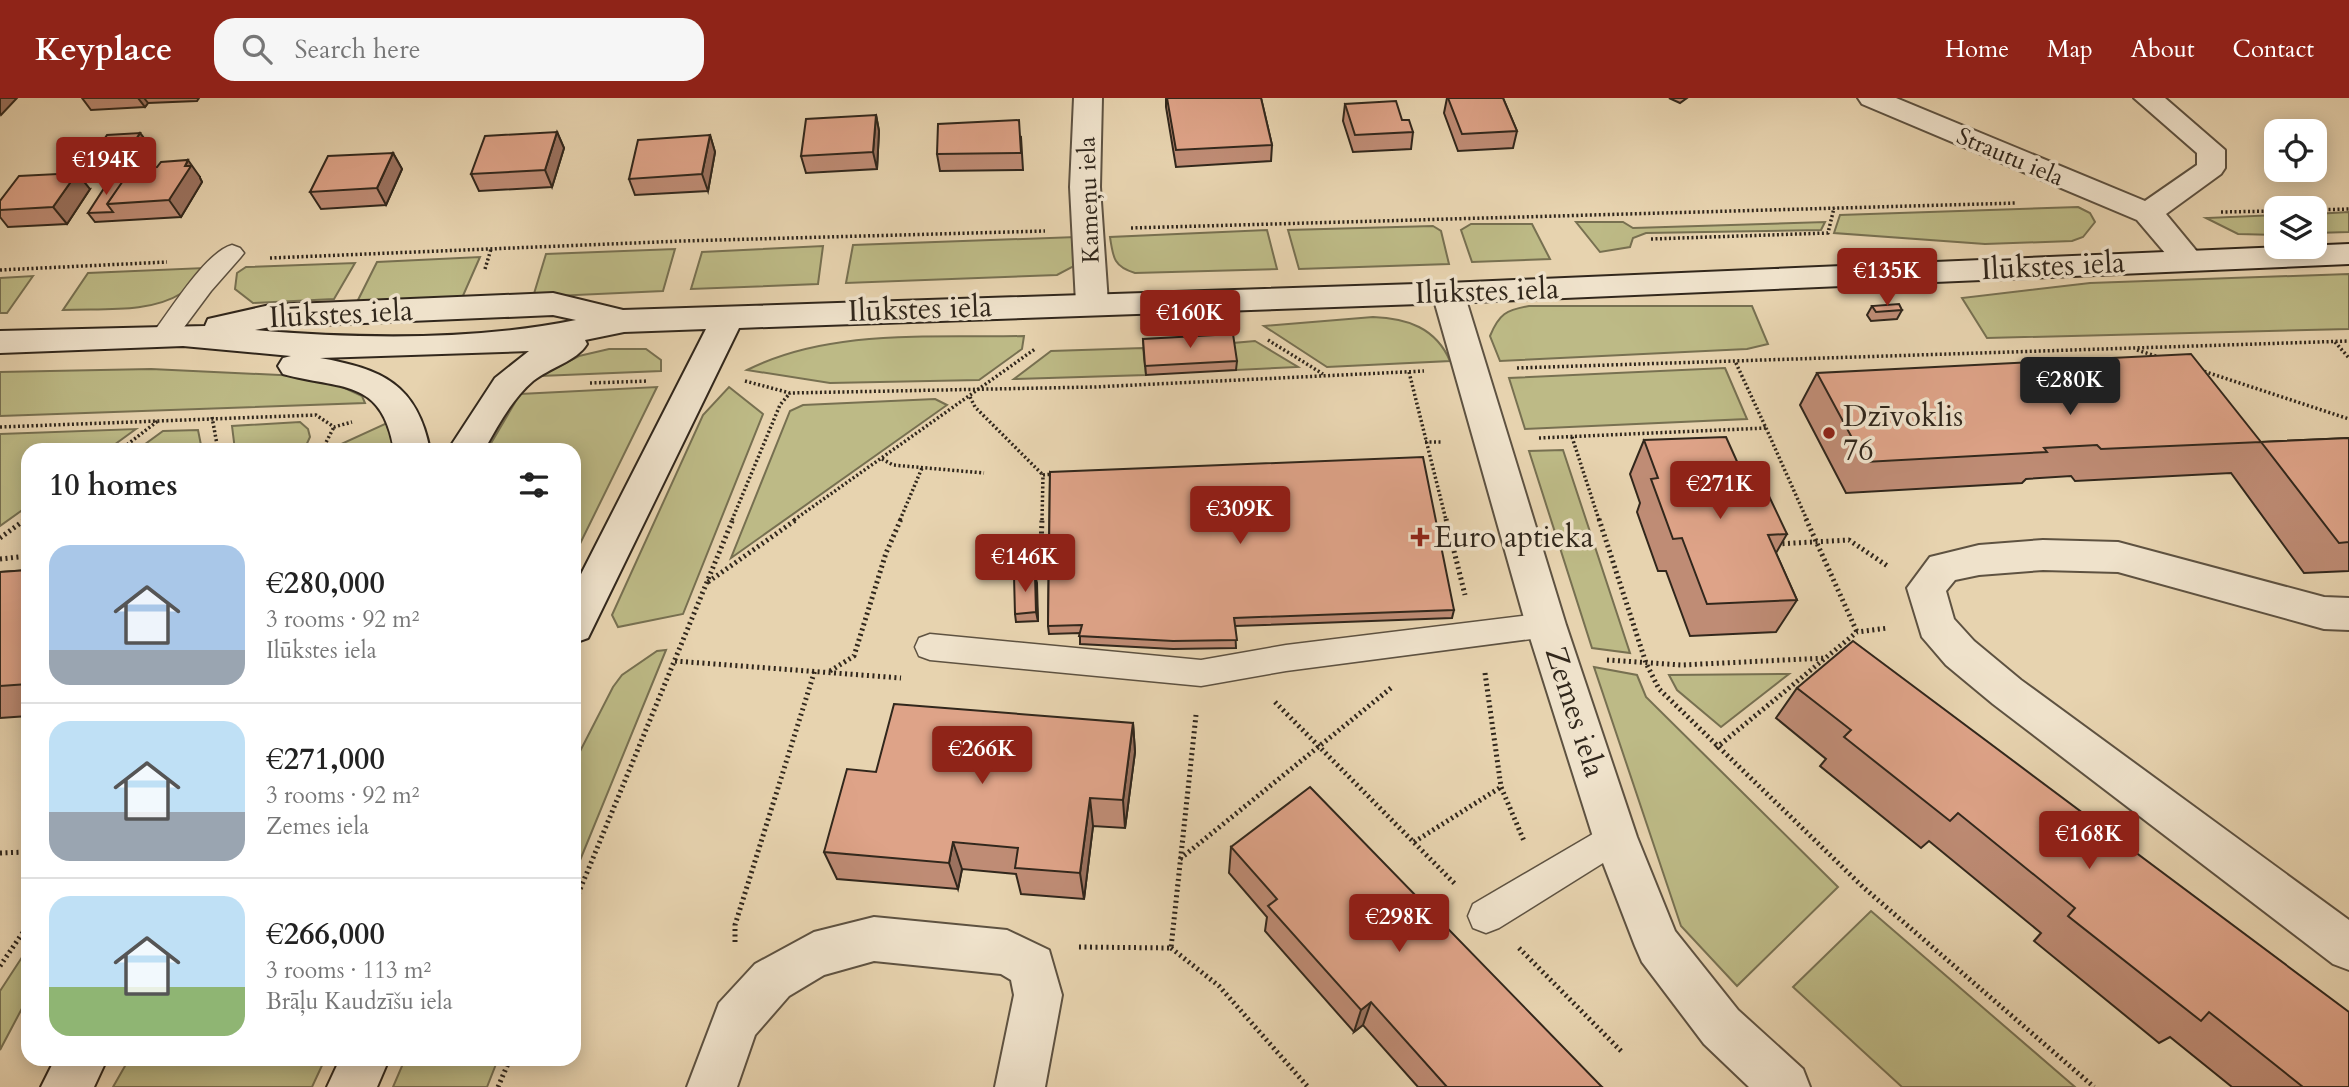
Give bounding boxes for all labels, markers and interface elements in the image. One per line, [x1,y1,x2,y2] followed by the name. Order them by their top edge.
[214,18,704,81] search box
[35,27,172,72] text: Keyplace
[238,30,276,68] icon: search
[294,32,420,67] text: Search here
[1945,33,2009,66] text: Home
[2047,33,2093,66] text: Map
[2131,33,2195,66] text: About
[2233,33,2314,66] text: Contact
[2264,119,2327,259] map controls
[2264,119,2327,182] button: locate
[1951,120,2069,195] street label: Strautu iela
[1070,135,1108,264] street label: Kameņu iela
[57,138,155,197] pin: €194K
[72,144,140,175] text: €194K
[2264,196,2327,259] button: layers
[1980,242,2126,290] street label: Ilūkstes iela
[1838,248,1936,308] pin: €135K
[1853,255,1921,286] text: €135K
[1414,268,1560,314] street label: Ilūkstes iela
[847,286,993,332] street label: Ilūkstes iela
[268,290,414,338] street label: Ilūkstes iela
[1141,290,1239,350] pin: €160K
[1156,297,1224,328] text: €160K
[2021,358,2119,417] pin: €280K
[2036,364,2104,395] text: €280K
[1843,396,1963,471] place label: Dzīvoklis 76
[1821,425,1837,441] marker: Dzīvoklis 76
[1671,462,1769,521] pin: €271K
[49,465,178,506] text: 10 homes
[515,466,553,504] icon: filters
[1686,468,1754,499] text: €271K
[1191,486,1289,546] pin: €309K
[1206,493,1274,524] text: €309K
[1434,517,1594,558] place label: Euro aptieka
[1412,529,1428,545] marker: Euro aptieka
[976,534,1074,594] pin: €146K
[991,541,1059,572] text: €146K
[266,563,385,604] text: €280,000
[105,573,189,657] icon: home
[266,604,419,635] text: 3 rooms · 92 m²
[266,635,377,666] text: Ilūkstes iela
[1535,642,1615,782] street label: Zemes iela
[933,726,1031,786] pin: €266K
[948,733,1016,764] text: €266K
[266,739,385,780] text: €271,000
[105,749,189,833] icon: home
[266,780,419,811] text: 3 rooms · 92 m²
[266,811,369,842] text: Zemes iela
[2040,812,2138,871] pin: €168K
[2055,818,2123,849] text: €168K
[1350,894,1448,954] pin: €298K
[1365,901,1433,932] text: €298K
[266,914,385,955] text: €266,000
[105,924,189,1008] icon: home
[266,955,431,986] text: 3 rooms · 113 m²
[266,986,453,1017] text: Brāļu Kaudzīšu iela

